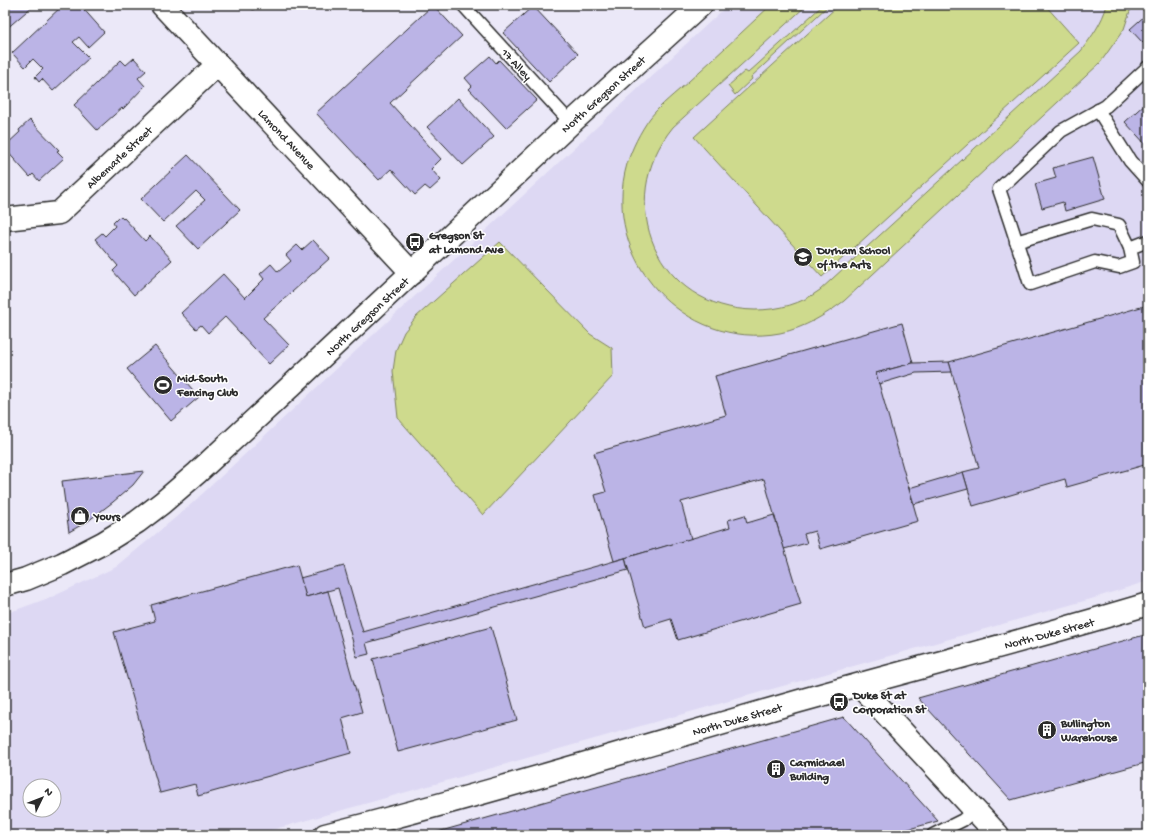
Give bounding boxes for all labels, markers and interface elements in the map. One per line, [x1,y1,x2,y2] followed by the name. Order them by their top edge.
[497,46,534,84] street label: 17 Alley
[559,53,650,137] street label: North Gregson Street
[254,107,318,174] street label: Lamond Avenue
[84,123,157,193] street label: Albemarle Street
[428,230,504,258] place label: Gregson St at Lamond Ave
[404,231,426,253] bus stop icon: Gregson St at Lamond Ave
[816,245,891,273] place label: Durham School of the Arts
[792,246,814,268] school or university icon: Durham School of the Arts
[324,275,414,360] street label: North Gregson Street
[176,373,239,401] place label: Mid-South Fencing Club
[152,374,174,396] sports icon: Mid-South Fencing Club
[69,505,91,527] shop icon: Yours
[92,511,121,525] place label: Yours
[1003,616,1097,654] street label: North Duke Street
[852,690,927,718] place label: Duke St at Corporation St
[828,691,850,713] bus stop icon: Duke St at Corporation St
[691,701,785,740] street label: North Duke Street
[1060,718,1118,746] place label: Bullington Warehouse
[1036,719,1058,741] building icon: Bullington Warehouse
[789,757,845,785] place label: Carmichael Building
[765,758,787,780] building icon: Carmichael Building
[22,778,62,818] north arrow
[41,786,55,799] text: N

